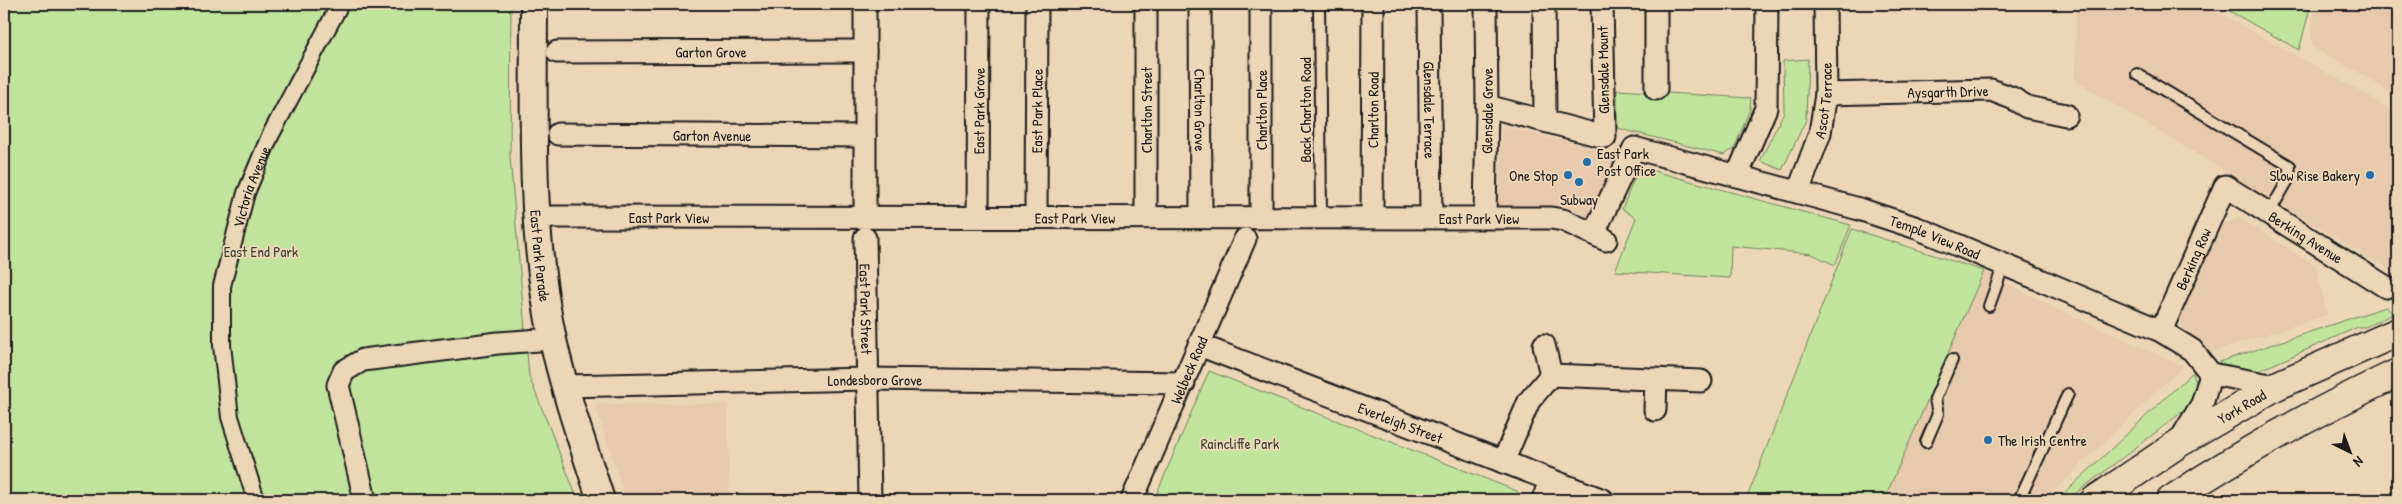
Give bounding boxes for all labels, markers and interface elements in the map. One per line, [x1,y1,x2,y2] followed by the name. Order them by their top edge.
[1592,25,1614,114] street label: Glensdale Mount
[675,41,747,62] street label: Garton Grove
[1295,57,1316,163] street label: Back Charlton Road
[1419,61,1441,159] street label: Glensdale Terrace
[1808,62,1837,141] street label: Ascot Terrace
[1136,66,1157,153] street label: Charlton Street
[968,68,989,154] street label: East Park Grove
[1476,68,1498,154] street label: Glensdale Grove
[1026,69,1047,153] street label: East Park Place
[1190,69,1211,151] street label: Charlton Grove
[1251,70,1272,150] street label: Charlton Place
[1362,72,1383,148] street label: Charlton Road
[1907,80,1989,103] street label: Aysgarth Drive
[673,124,751,146] street label: Garton Avenue
[227,143,275,230] street label: Victoria Avenue
[1597,143,1656,181] place label: East Park Post Office
[1581,156,1593,168] marker: East Park Post Office
[1509,165,1559,186] place label: One Stop
[2270,165,2360,186] place label: Slow Rise Bakery
[1562,169,1574,181] marker: One Stop
[2364,169,2376,181] marker: Slow Rise Bakery
[1573,176,1585,188] marker: Subway
[1560,189,1598,210] place label: Subway
[2265,206,2347,268] street label: Berking Avenue
[629,207,709,228] street label: East Park View
[1035,207,1115,228] street label: East Park View
[1439,207,1519,228] street label: East Park View
[526,209,556,303] street label: East Park Parade
[1887,209,1984,264] street label: Temple View Road
[2170,224,2216,293] street label: Berking Row
[224,241,298,262] park label: East End Park
[855,264,878,355] street label: East Park Street
[1165,333,1212,407] street label: Welbeck Road
[827,368,922,390] street label: Londesboro Grove
[2213,384,2270,429] street label: York Road
[1355,397,1447,448] street label: Everleigh Street
[2324,426,2374,476] north arrow
[1998,430,2087,451] place label: The Irish Centre
[1201,433,1279,454] park label: Raincliffe Park
[1982,434,1994,446] marker: The Irish Centre
[2350,452,2368,472] text: N

